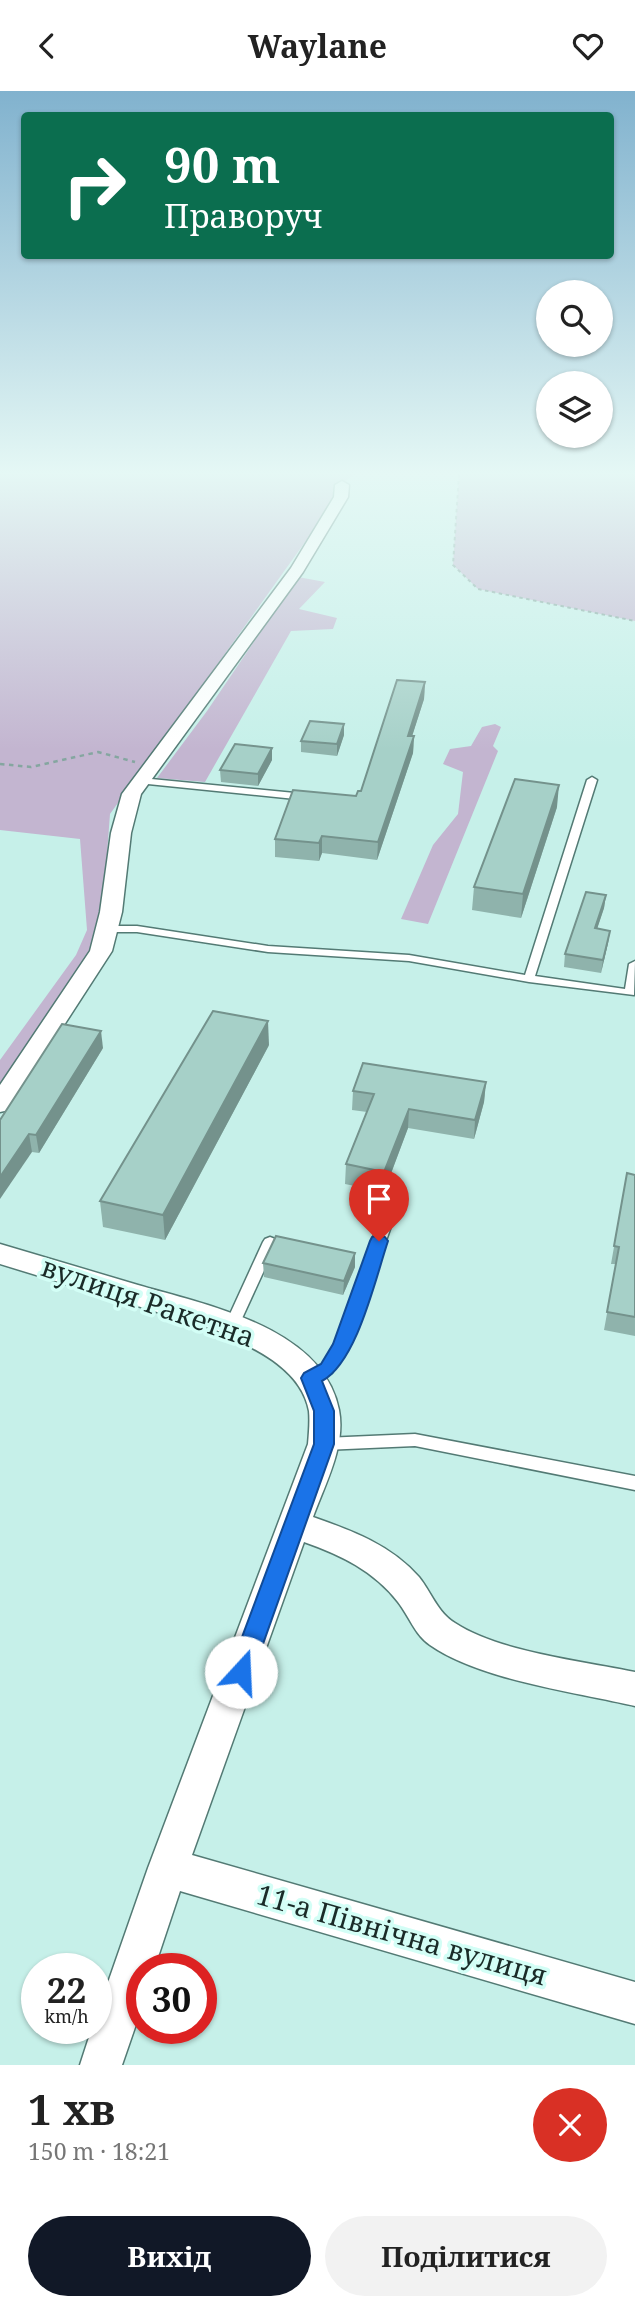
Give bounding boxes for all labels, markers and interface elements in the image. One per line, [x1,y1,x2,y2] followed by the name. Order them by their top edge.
[248,24,387,67] text: Waylane
[28,27,66,65] icon: back
[569,27,607,65] icon: heart
[164,131,280,197] text: 90 m
[49,140,140,231] icon: right
[164,194,323,237] text: Праворуч
[536,280,613,448] map controls
[536,280,613,357] button: search
[536,371,613,448] button: layers
[349,1169,409,1241] pin
[360,1180,398,1218] icon: arrive
[37,1247,260,1355] street label: вулиця Ракетна
[204,1635,278,1709] position arrow
[253,1874,552,1994] street label: 11-а Північна вулиця
[126,1953,217,2044] speed limit sign: 30
[47,1966,86,2013] text: 22
[44,2004,89,2028] text: km/h
[28,2080,115,2137] text: 1 хв
[533,2088,607,2162] button: close
[28,2135,170,2167] text: 150 m · 18:21
[28,2216,311,2296] button: Вихід
[325,2216,607,2296] button: Поділитися

